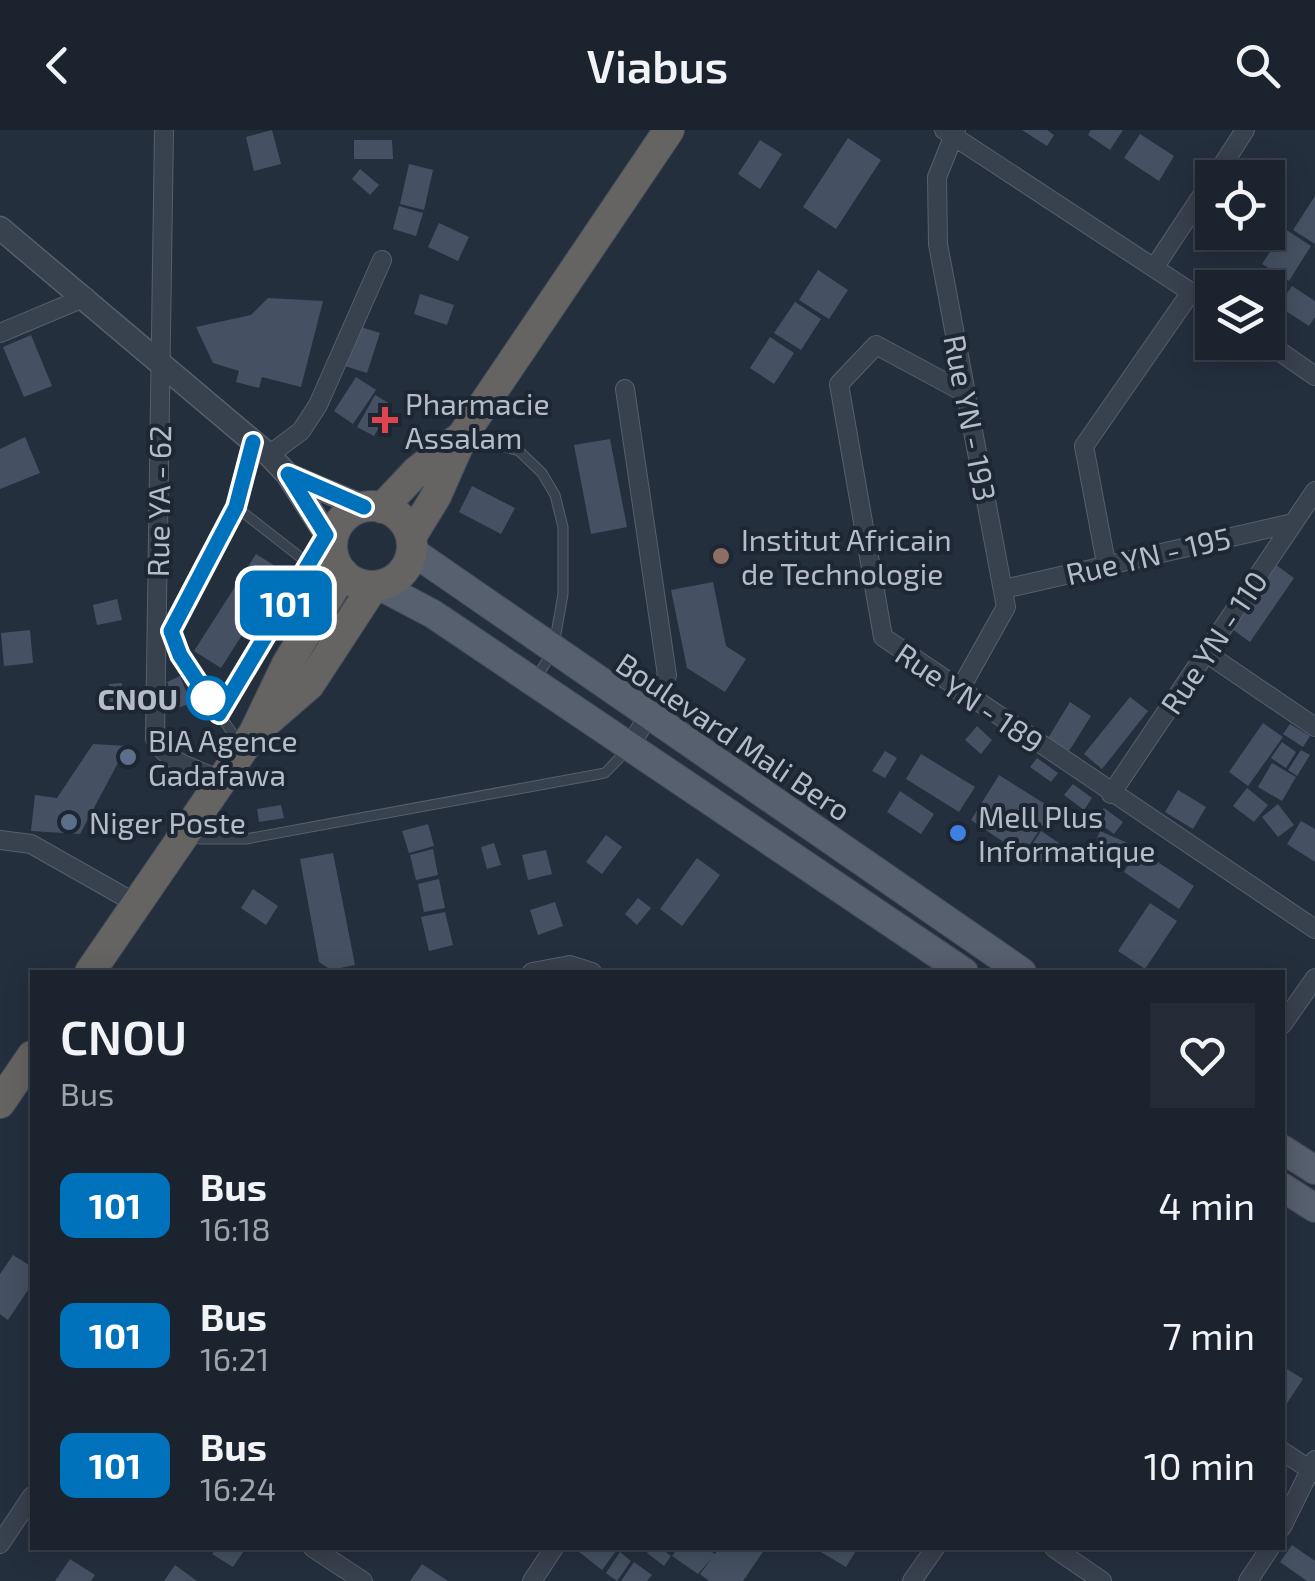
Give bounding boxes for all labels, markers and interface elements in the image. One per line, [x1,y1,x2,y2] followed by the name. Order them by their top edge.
[30,38,85,93] icon: back
[587,38,728,92] text: Viabus
[1230,38,1285,93] icon: search
[1195,160,1285,360] map controls
[1195,160,1285,250] button: locate
[1195,270,1285,360] button: layers
[937,332,1005,504] street label: Rue YN - 193
[405,385,550,455] place label: Pharmacie Assalam
[374,409,396,431] marker: Pharmacie Assalam
[139,425,177,577] street label: Rue YA - 62
[1062,519,1234,591] street label: Rue YN - 195
[741,521,952,591] place label: Institut Africain de Technologie
[710,545,732,567] marker: Institut Africain de Technologie
[1152,564,1274,720] street label: Rue YN - 110
[228,570,344,636] line badge: 101
[260,582,312,624] text: 101
[889,635,1051,759] street label: Rue YN - 189
[610,644,858,828] street label: Boulevard Mali Bero
[187,677,229,719] marker: CNOU
[97,680,178,716] place label: CNOU
[148,722,298,792] place label: BIA Agence Gadafawa
[117,746,139,768] marker: BIA Agence Gadafawa
[978,798,1155,868] place label: Mell Plus Informatique
[89,804,246,840] place label: Niger Poste
[58,811,80,833] marker: Niger Poste
[947,822,969,844] marker: Mell Plus Informatique
[1150,1003,1255,1108] button: heart
[60,1007,187,1065] text: CNOU
[60,1074,114,1112] text: Bus
[200,1163,267,1209] text: Bus
[1158,1182,1255,1228] text: 4 min
[89,1184,141,1226] text: 101
[200,1209,271,1247] text: 16:18
[200,1293,267,1339] text: Bus
[1162,1312,1255,1358] text: 7 min
[89,1314,141,1356] text: 101
[200,1339,269,1377] text: 16:21
[200,1423,267,1469] text: Bus
[1144,1442,1255,1488] text: 10 min
[89,1444,141,1486] text: 101
[200,1469,276,1507] text: 16:24

